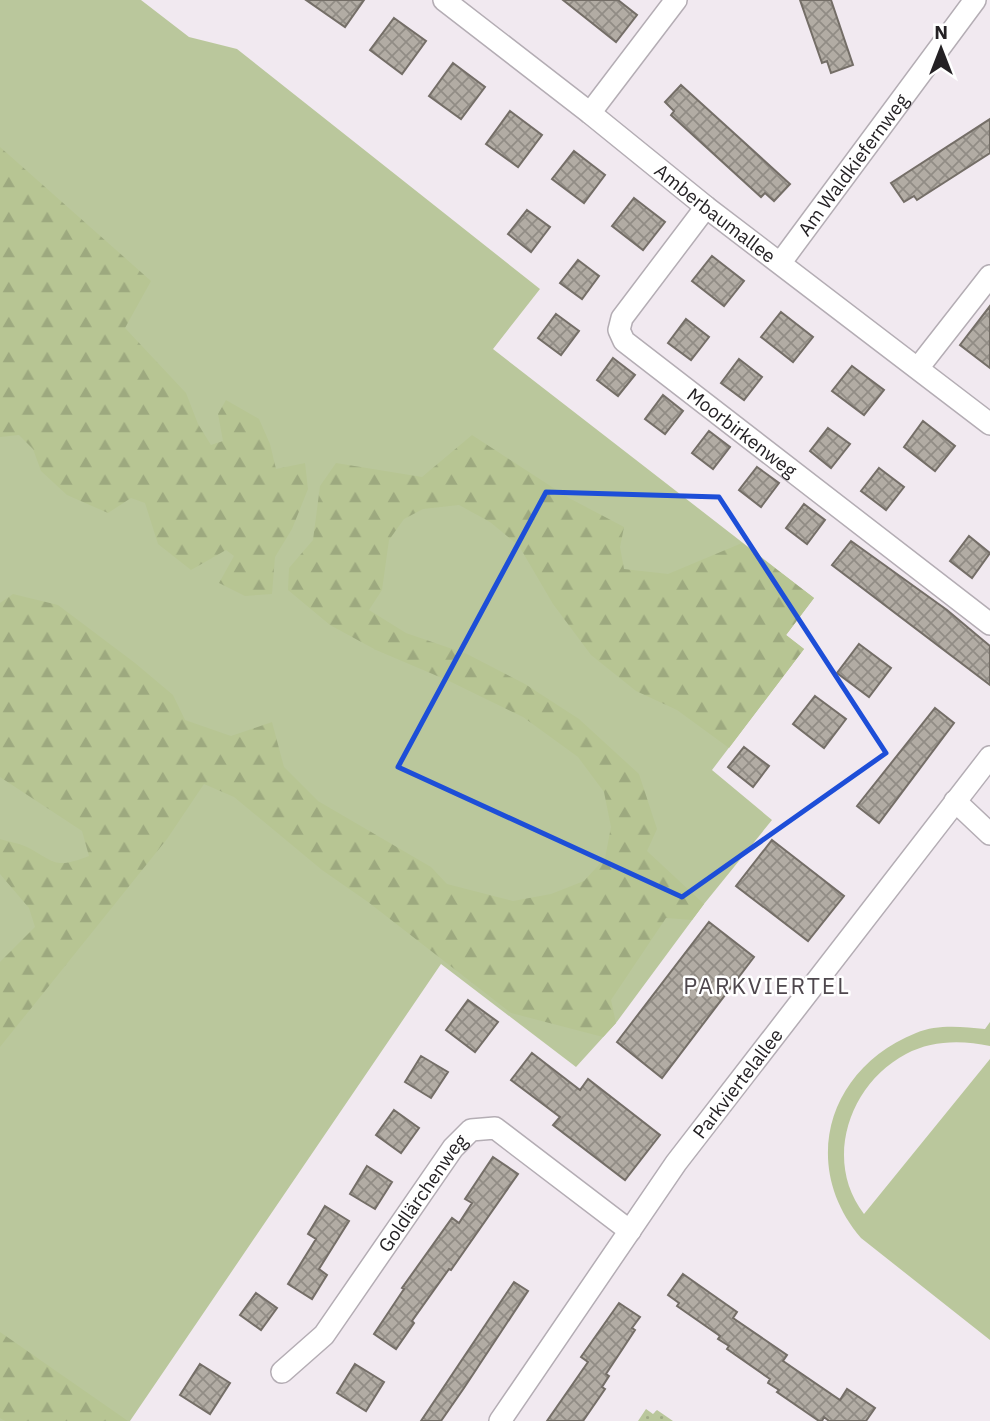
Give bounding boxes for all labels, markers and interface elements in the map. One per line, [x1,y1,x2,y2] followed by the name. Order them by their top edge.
[906,14,976,84] north arrow
[934,20,948,44] text: N
[793,89,913,241] street label: Am Waldkiefernweg
[650,158,781,268] street label: Amberbaumallee
[682,382,802,482] street label: Moorbirkenweg
[683,970,851,1000] district label: PARKVIERTEL
[687,1023,788,1143] street label: Parkviertelallee
[373,1129,472,1257] street label: Goldlärchenweg

